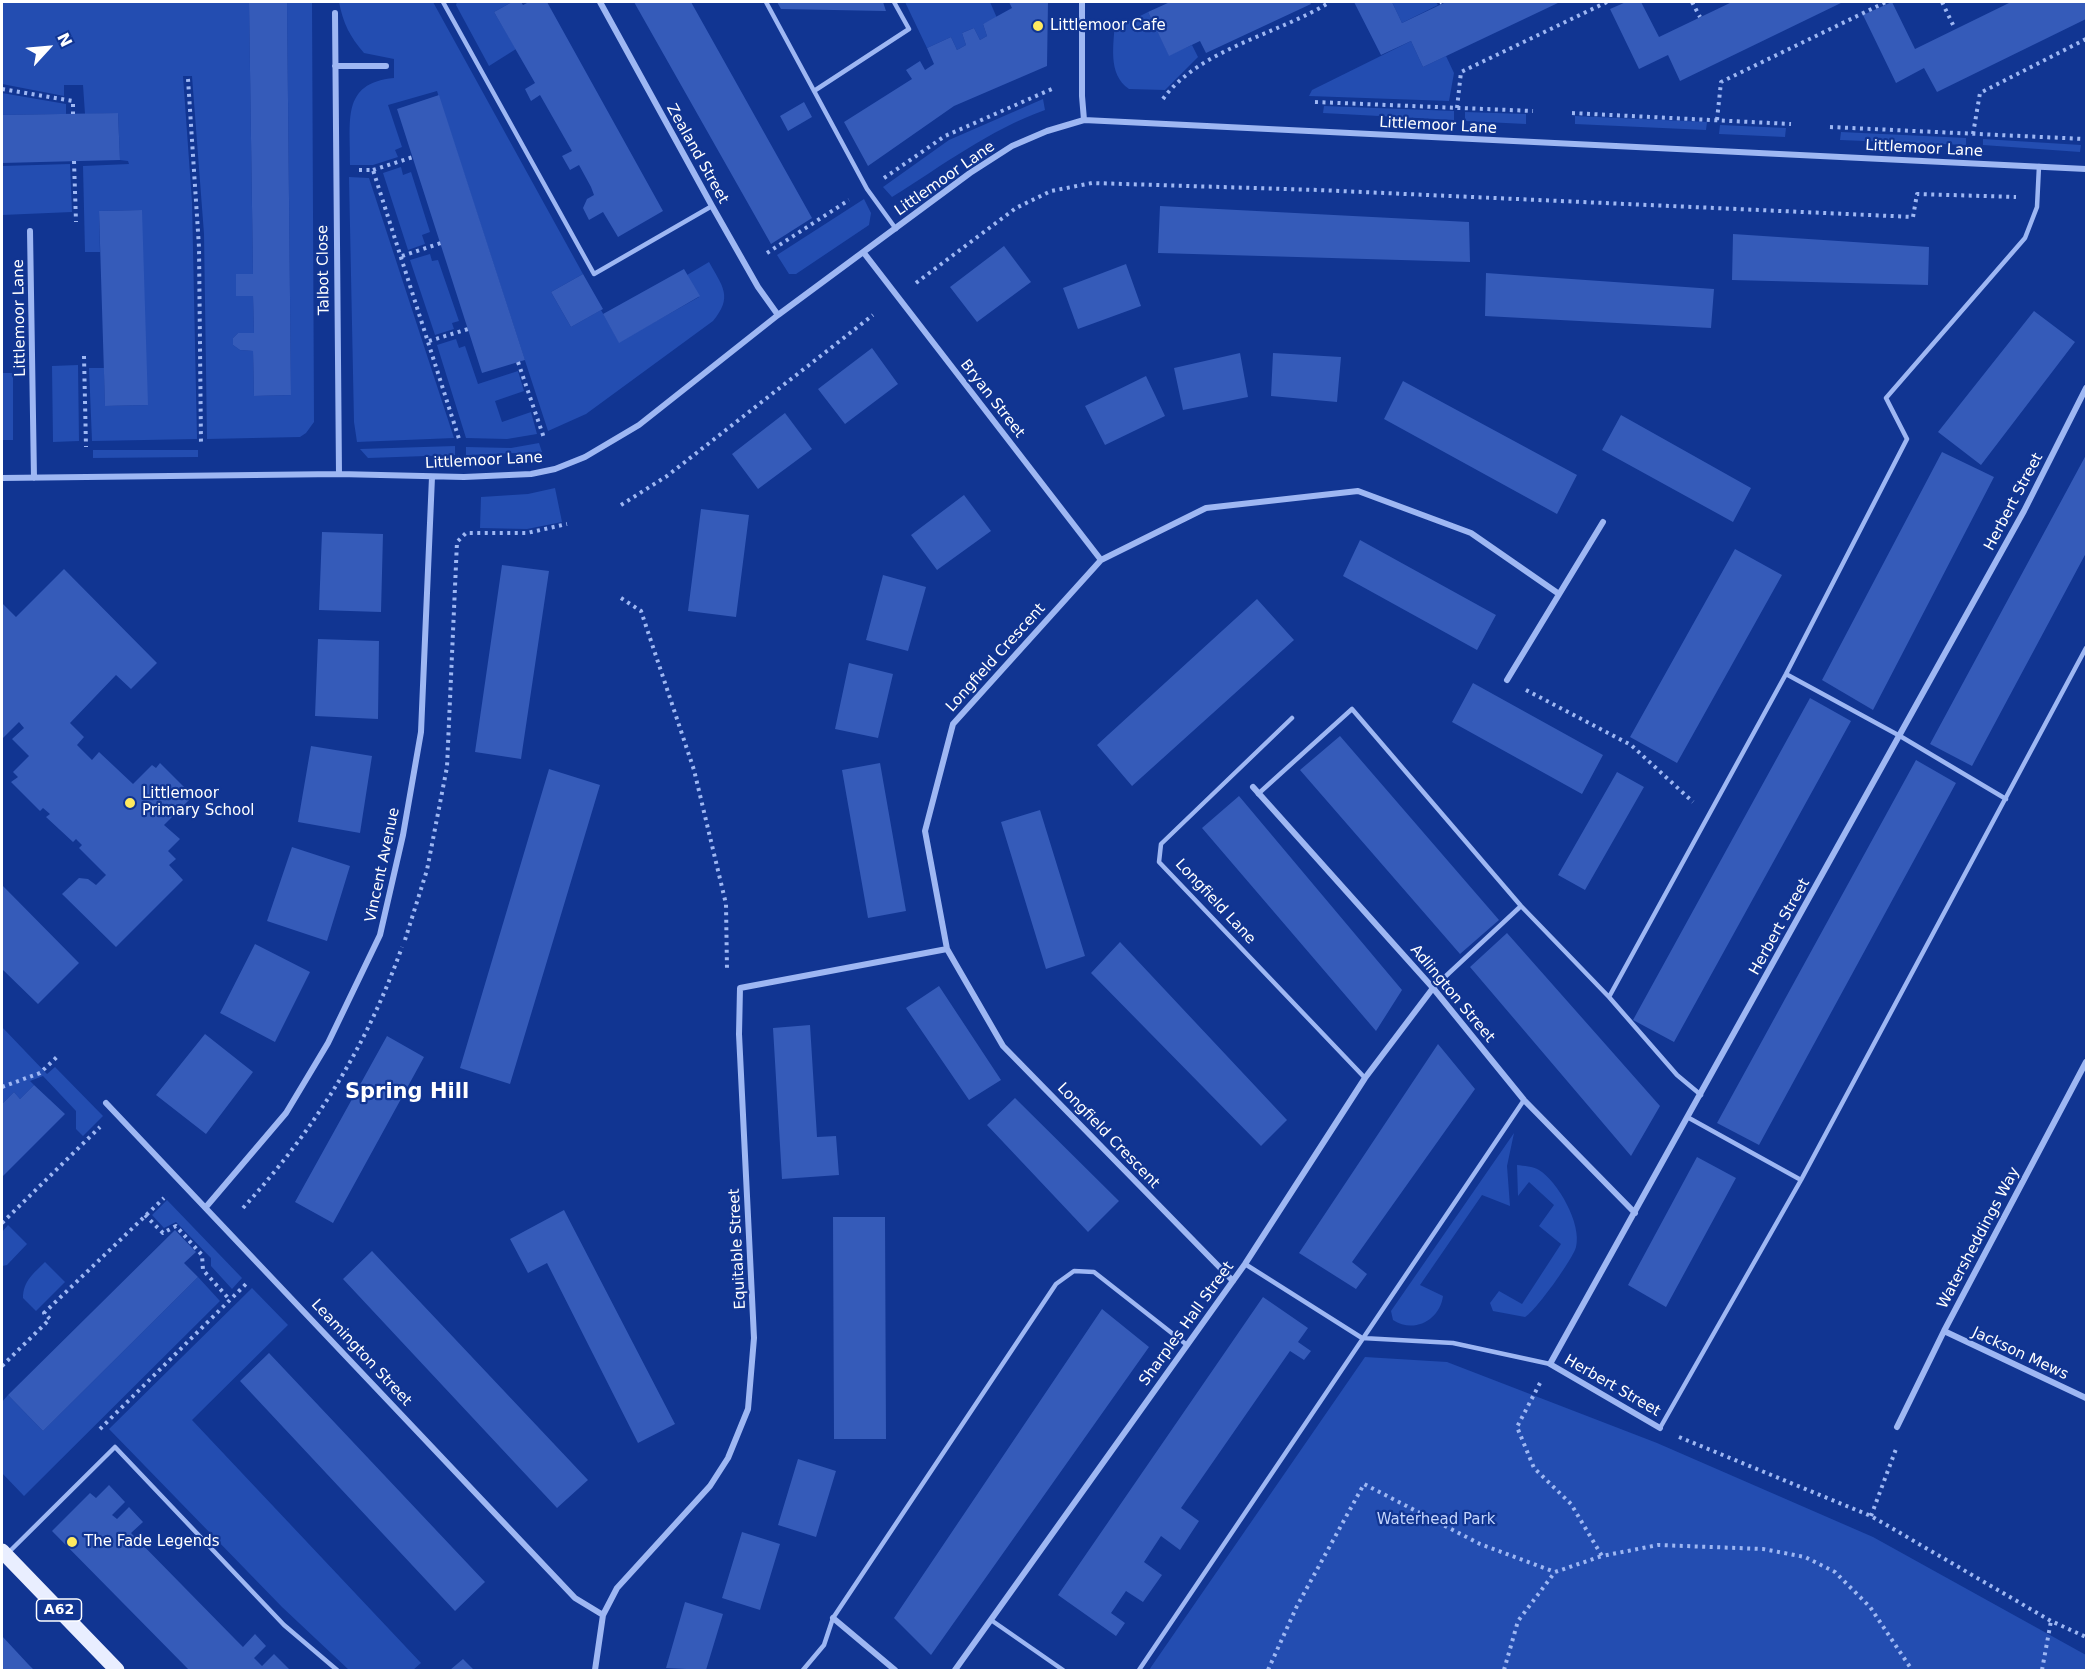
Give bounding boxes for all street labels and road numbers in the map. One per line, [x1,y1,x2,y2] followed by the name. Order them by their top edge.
[662,101,732,207] street label: Zealand Street
[1379,114,1497,138] street label: Littlemoor Lane
[1865,137,1983,161] street label: Littlemoor Lane
[892,138,998,220] street label: Littlemoor Lane
[314,225,334,315] street label: Talbot Close
[10,259,30,377] street label: Littlemoor Lane
[956,356,1028,442] street label: Bryan Street
[425,449,543,473] street label: Littlemoor Lane
[1981,450,2047,554] street label: Herbert Street
[943,600,1049,716] street label: Longfield Crescent
[362,806,404,924] street label: Vincent Avenue
[1171,856,1259,948] street label: Longfield Lane
[1746,875,1814,979] street label: Herbert Street
[1406,942,1498,1046] street label: Adlington Street
[1053,1080,1163,1192] street label: Longfield Crescent
[1934,1164,2024,1312] street label: Watersheddings Way
[726,1188,750,1310] street label: Equitable Street
[1136,1258,1238,1390] street label: Sharples Hall Street
[307,1296,415,1410] street label: Leamington Street
[1969,1324,2071,1384] street label: Jackson Mews
[1561,1351,1663,1421] street label: Herbert Street
[36,1599,82,1621] road number: A62

